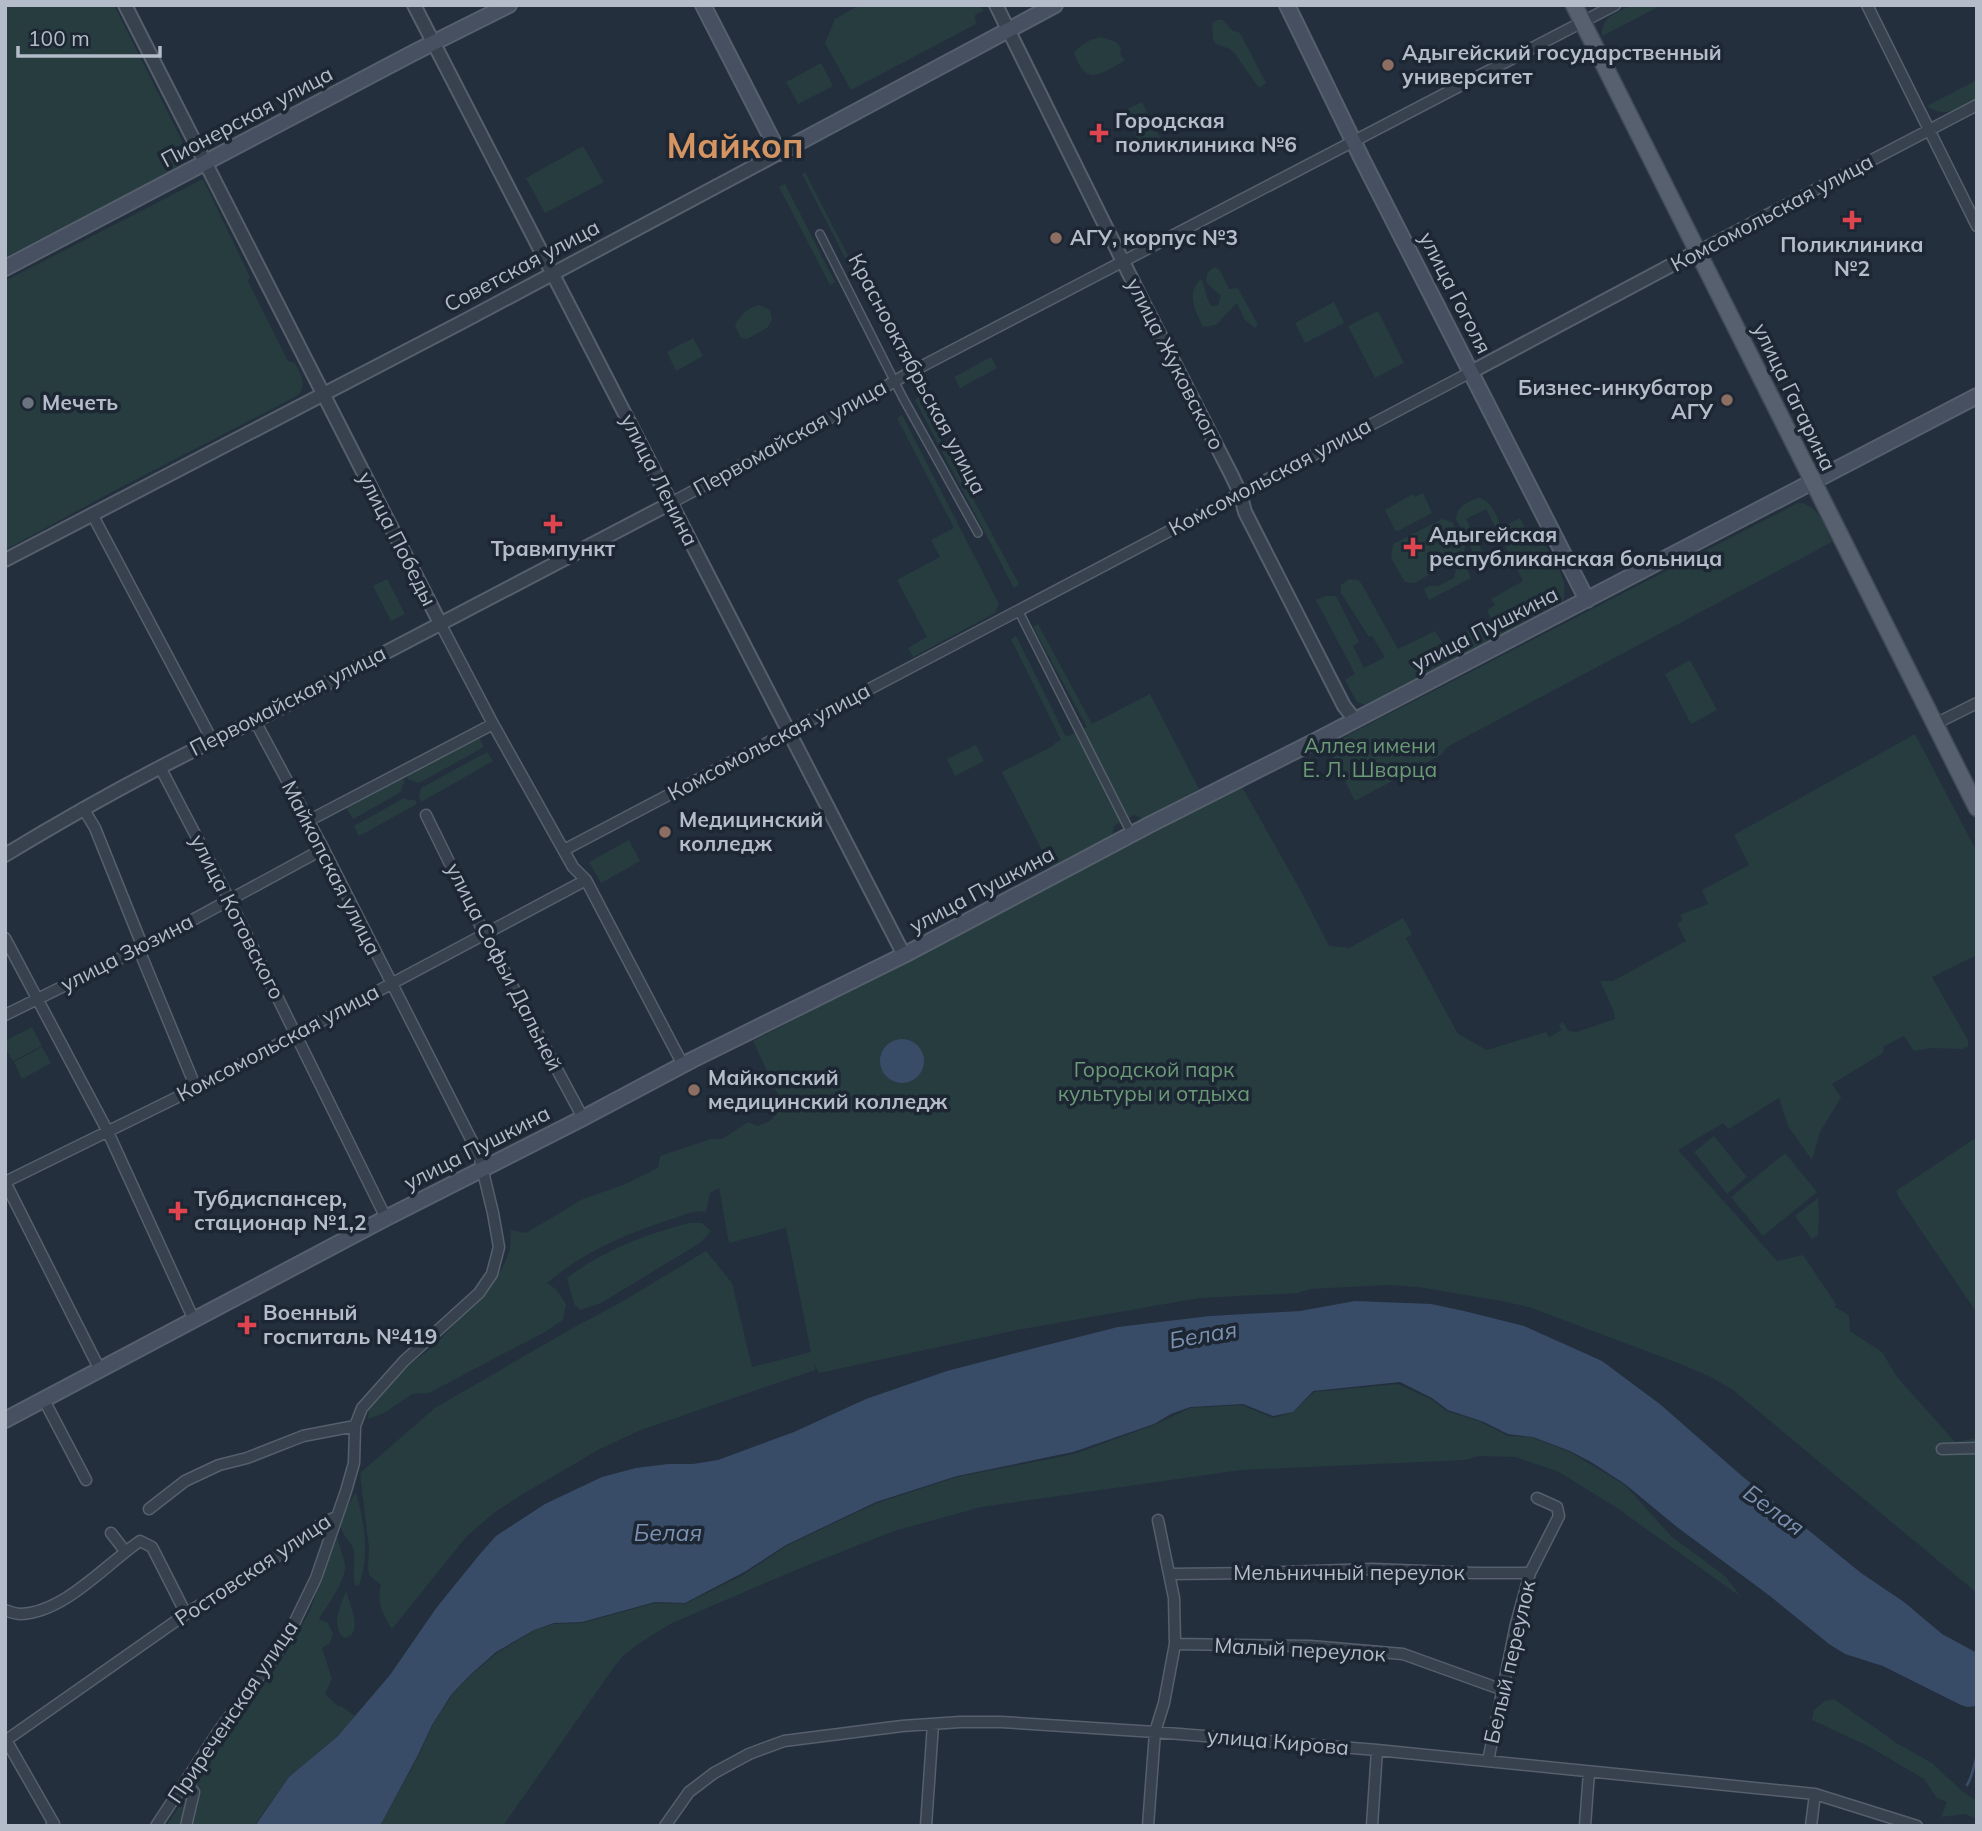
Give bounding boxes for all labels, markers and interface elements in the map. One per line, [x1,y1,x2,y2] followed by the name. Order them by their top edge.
[18,14,159,58] scale bar
[28,25,90,51] text: 100 m
[1402,39,1722,89] place label: Адыгейский государственный университет
[1380,57,1396,73] marker: Адыгейский государственный университет
[156,60,337,172] street label: Пионерская улица
[1115,107,1297,157] place label: Городская поликлиника №6
[667,123,803,167] district label: Майкоп
[1089,123,1109,143] marker: Городская поликлиника №6
[1666,148,1877,277] street label: Комсомольская улица
[1842,210,1862,230] marker: Поликлиника №2
[439,213,604,317] street label: Советская улица
[1070,224,1238,250] place label: АГУ, корпус №3
[1414,227,1498,358] street label: улица Гоголя
[1048,230,1064,246] marker: АГУ, корпус №3
[1780,231,1924,281] place label: Поликлиника №2
[843,249,992,498] street label: Краснооктябрьская улица
[1121,273,1230,454] street label: улица Жуковского
[1748,318,1842,475] street label: улица Гагарина
[688,373,891,501] street label: Первомайская улица
[1518,374,1714,424] place label: Бизнес-инкубатор АГУ
[42,389,118,415] place label: Мечеть
[1719,392,1735,408] marker: Бизнес-инкубатор АГУ
[20,395,36,411] marker: Мечеть
[615,409,704,550] street label: улица Ленина
[1164,412,1375,541] street label: Комсомольская улица
[353,467,443,610] street label: улица Победы
[543,514,563,534] marker: Травмпункт
[1429,521,1722,571] place label: Адыгейская республиканская больница
[491,535,616,561] place label: Травмпункт
[1403,537,1423,557] marker: Адыгейская республиканская больница
[1407,580,1562,676] street label: улица Пушкина
[185,639,390,761] street label: Первомайская улица
[663,677,874,806] street label: Комсомольская улица
[1303,732,1437,782] park label: Аллея имени Е. Л. Шварца
[277,776,387,959] street label: Майкопская улица
[679,806,823,856] place label: Медицинский колледж
[657,824,673,840] marker: Медицинский колледж
[185,830,291,1003] street label: улица Котовского
[905,840,1058,938] street label: улица Пушкина
[441,858,569,1075] street label: улица Софьи Дальней
[56,908,197,997] street label: улица Зюзина
[172,978,383,1107] street label: Комсомольская улица
[1058,1056,1250,1106] park label: Городской парк культуры и отдыха
[708,1064,947,1114] place label: Майкопский медицинский колледж
[686,1082,702,1098] marker: Майкопский медицинский колледж
[399,1099,554,1195] street label: улица Пушкина
[194,1185,367,1235] place label: Тубдиспансер, стационар №1,2
[168,1201,188,1221] marker: Тубдиспансер, стационар №1,2
[263,1299,437,1349] place label: Военный госпиталь №419
[1167,1314,1239,1355] water label: Белая
[237,1315,257,1335] marker: Военный госпиталь №419
[1738,1478,1811,1541] water label: Белая
[170,1507,335,1631] street label: Ростовская улица
[634,1518,702,1547] water label: Белая
[1233,1559,1465,1585] street label: Мельничный переулок
[1478,1577,1541,1746] street label: Белый переулок
[161,1615,303,1808] street label: Приреченская улица
[1214,1632,1387,1667] street label: Малый переулок
[1206,1722,1350,1760] street label: улица Кирова

